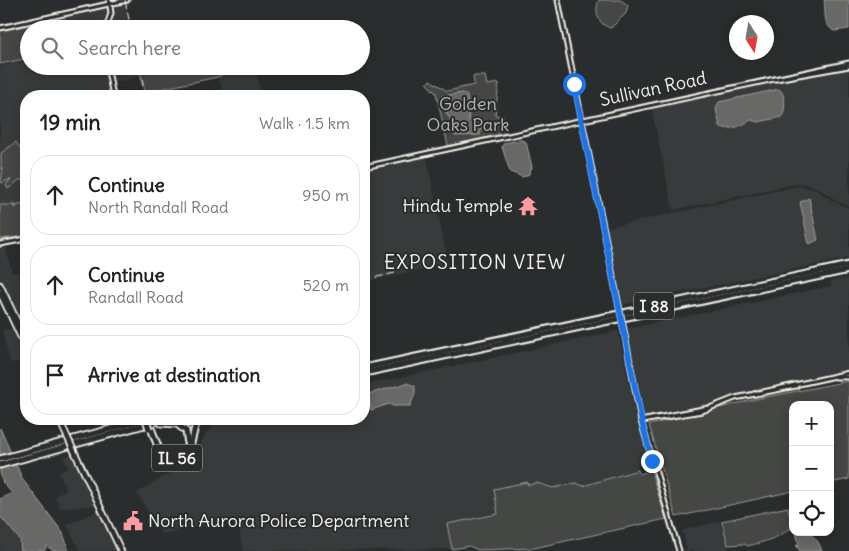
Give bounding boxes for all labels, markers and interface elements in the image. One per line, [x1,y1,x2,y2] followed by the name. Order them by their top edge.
[729,15,774,60] north arrow
[20,20,370,75] search box
[38,34,66,62] icon: search
[78,36,181,60] text: Search here
[597,66,709,111] street label: Sullivan Road
[563,73,586,96] route start
[426,92,510,136] park label: Golden Oaks Park
[40,109,101,136] text: 19 min
[259,113,350,133] text: Walk · 1.5 km
[88,173,165,197] text: Continue
[41,181,69,209] icon: ahead
[302,185,349,205] text: 950 m
[403,194,513,217] place label: Hindu Temple
[517,195,539,217] temple icon: Hindu Temple
[88,197,228,217] text: North Randall Road
[384,250,566,274] district label: EXPOSITION VIEW
[88,263,165,287] text: Continue
[41,271,69,299] icon: ahead
[303,275,349,295] text: 520 m
[88,287,184,307] text: Randall Road
[634,292,674,320] road number: I 88
[41,361,69,389] icon: arrive
[88,363,261,387] text: Arrive at destination
[789,401,834,536] map controls
[789,401,834,446] button: +
[152,444,202,472] road number: IL 56
[789,446,834,491] button: −
[641,450,664,473] route end
[789,491,834,536] button: locate
[148,509,409,532] place label: North Aurora Police Department
[122,510,144,532] public building icon: North Aurora Police Department

